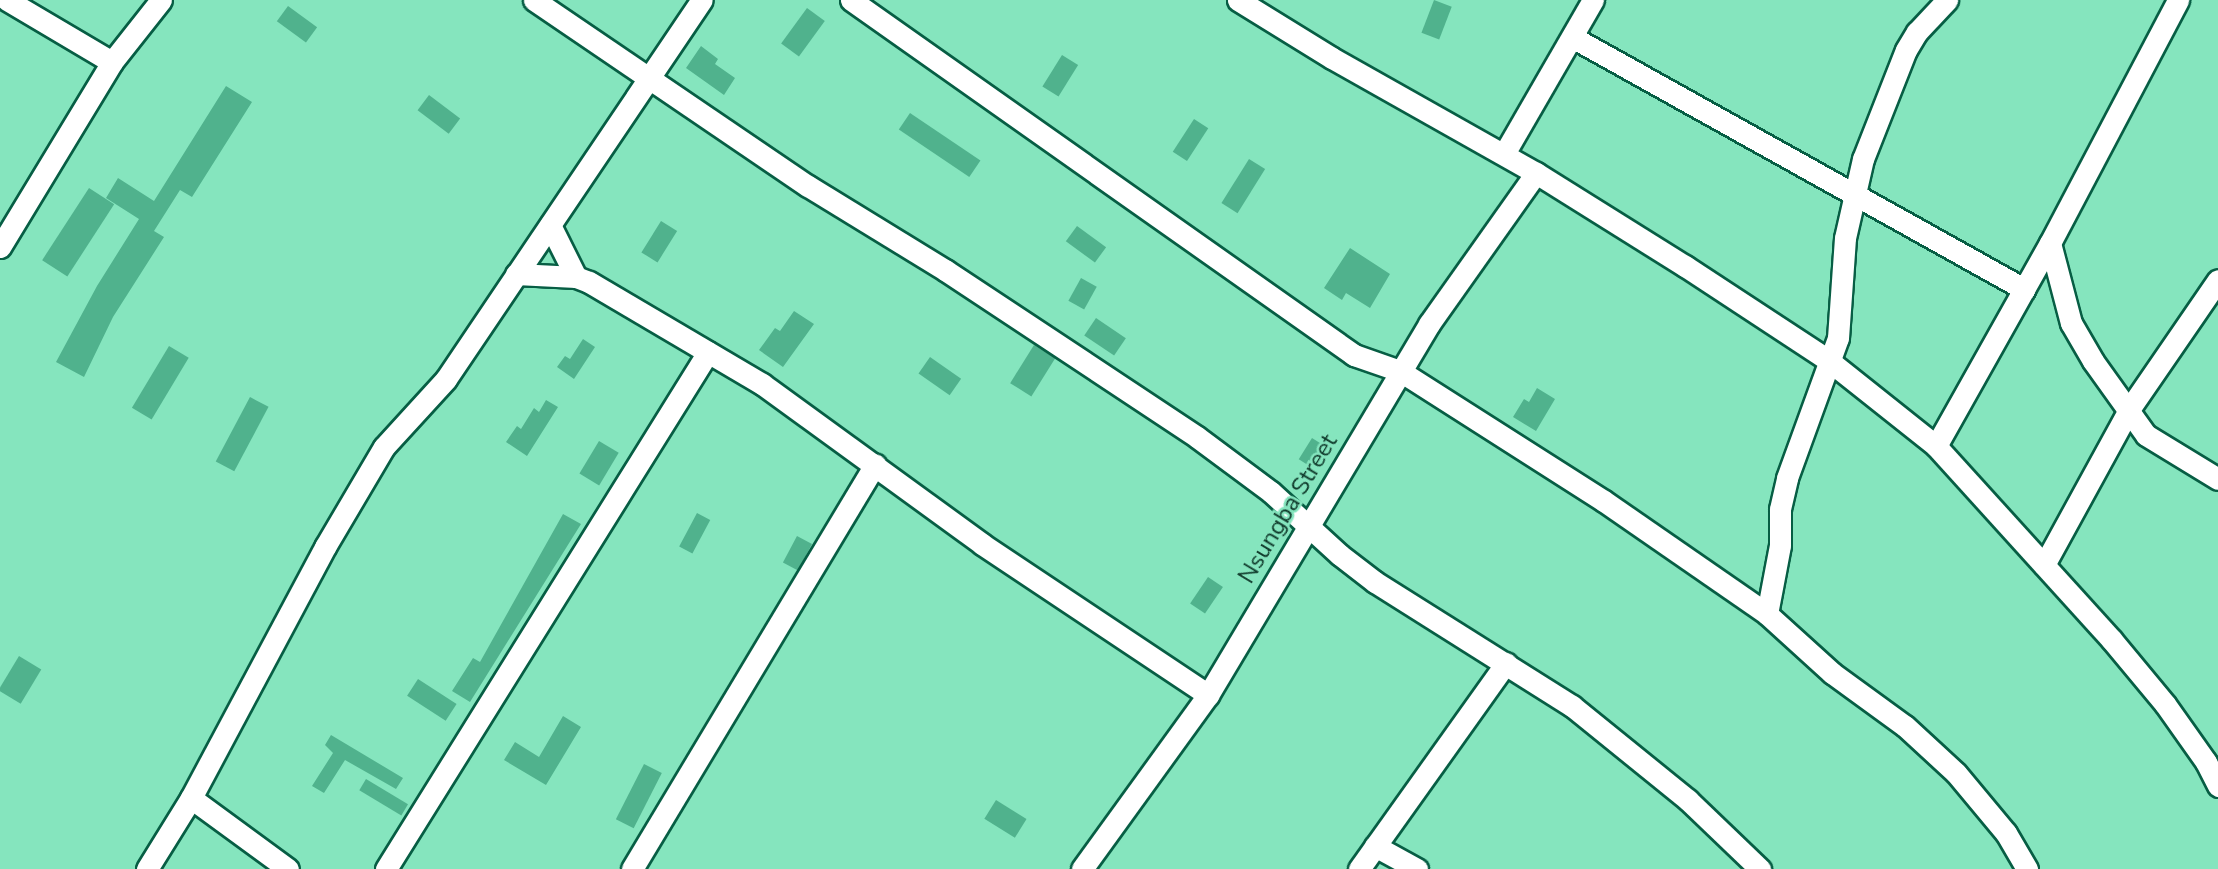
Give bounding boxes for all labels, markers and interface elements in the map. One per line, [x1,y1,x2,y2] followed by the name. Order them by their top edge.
[1232,429,1344,589] street label: Nsungba Street

